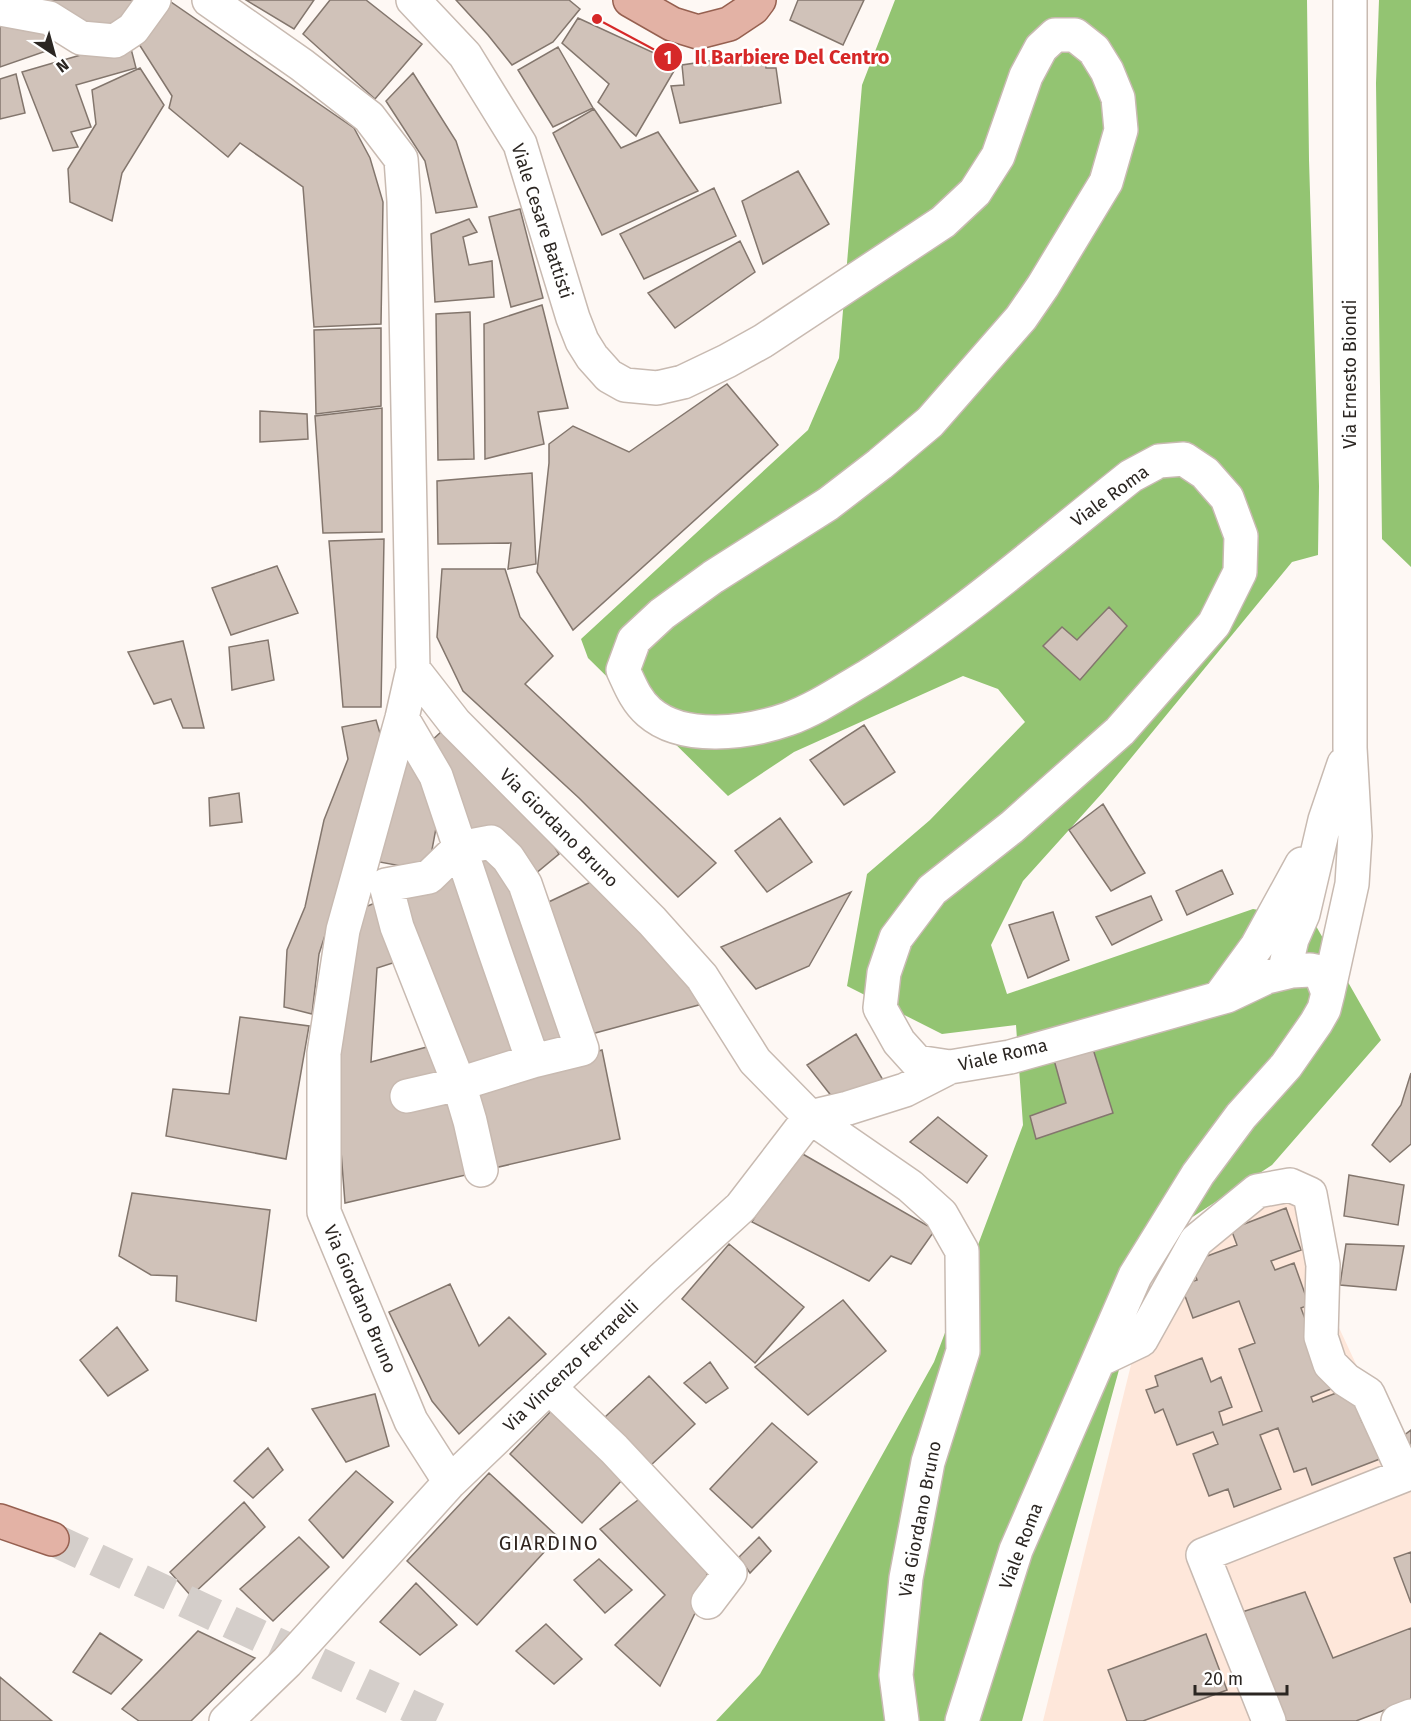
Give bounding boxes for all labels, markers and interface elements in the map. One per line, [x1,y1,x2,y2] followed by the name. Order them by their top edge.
[24,24,84,84] north arrow
[653,38,902,76] callout: Il Barbiere Del Centro
[695,45,890,69] text: Il Barbiere Del Centro
[664,47,672,69] text: 1
[53,55,72,77] text: N
[507,141,577,301] street label: Viale Cesare Battisti
[1339,299,1361,449] street label: Via Ernesto Biondi
[1067,460,1153,532] street label: Viale Roma
[495,764,623,892] street label: Via Giordano Bruno
[956,1034,1050,1076] street label: Viale Roma
[319,1222,401,1376] street label: Via Giordano Bruno
[499,1296,643,1436] street label: Via Vincenzo Ferrarelli
[894,1439,946,1599] street label: Via Giordano Bruno
[994,1500,1048,1592] street label: Viale Roma
[499,1531,599,1555] district label: GIARDINO
[1195,1658,1286,1696] scale bar
[1204,1668,1243,1690] text: 20 m

